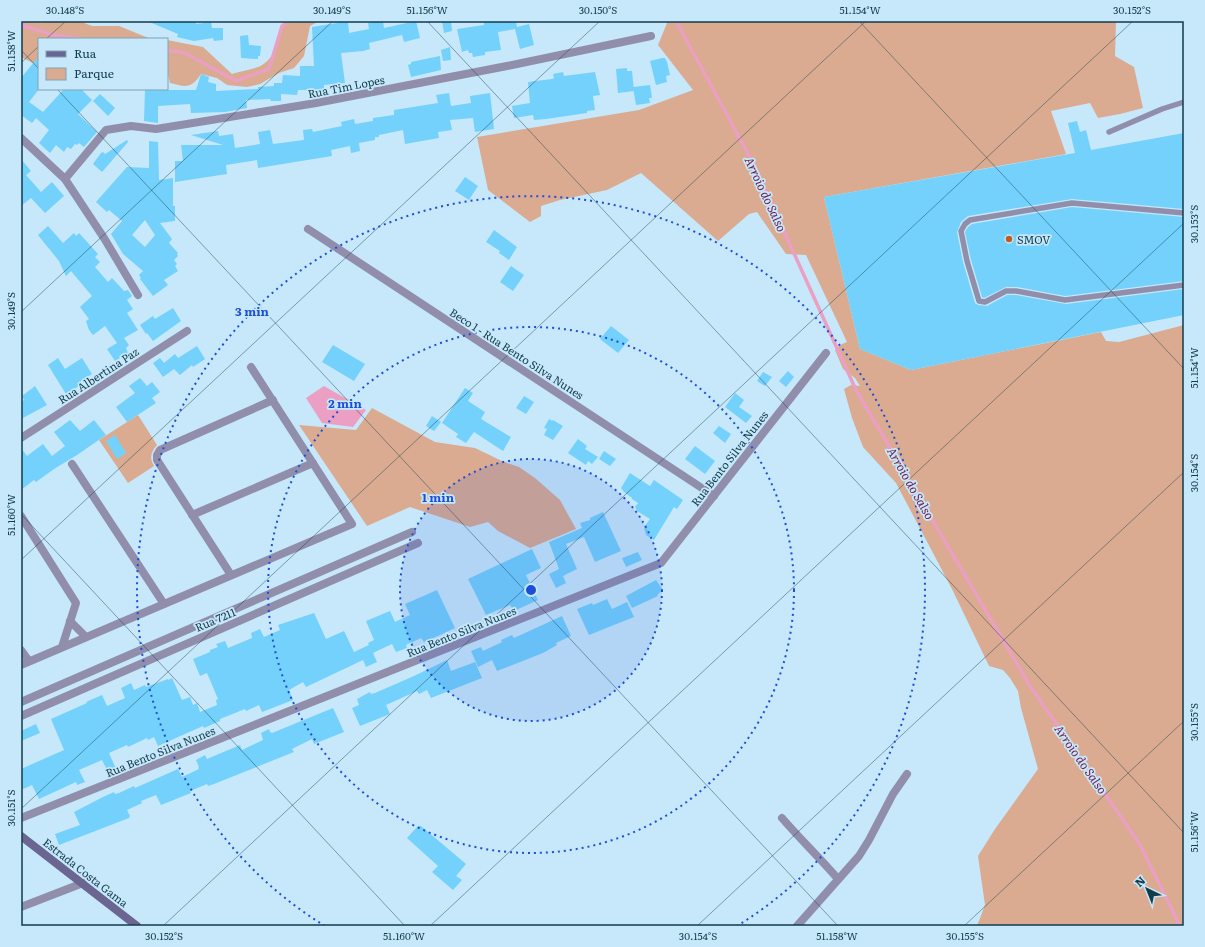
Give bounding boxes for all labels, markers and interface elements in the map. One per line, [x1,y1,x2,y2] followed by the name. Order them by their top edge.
[46,2,84,17] text: 30.148°S
[313,2,351,17] text: 30.149°S
[406,2,448,17] text: 51.156°W
[579,2,617,17] text: 30.150°S
[839,2,881,17] text: 51.154°W
[1113,2,1151,17] text: 30.152°S
[3,30,18,72] text: 51.158°W
[38,38,168,90] legend
[74,44,97,62] text: Rua
[74,64,114,82] text: Parque
[306,71,386,101] street label: Rua Tim Lopes
[741,154,791,234] water label: Arroio do Salso
[1186,205,1201,243] text: 30.153°S
[1017,231,1050,247] place label: SMOV
[1004,234,1014,244] marker: SMOV
[3,292,18,330] text: 30.149°S
[235,302,270,320] text: 3 min
[447,304,587,402] street label: Beco 1 - Rua Bento Silva Nunes
[55,343,142,407] street label: Rua Albertina Paz
[1186,347,1201,389] text: 51.154°W
[328,394,362,412] text: 2 min
[687,407,771,509] street label: Rua Bento Silva Nunes
[883,443,939,523] water label: Arroio do Salso
[1186,454,1201,492] text: 30.154°S
[422,488,455,506] text: 1 min
[3,494,18,536] text: 51.160°W
[524,583,538,597] centre of rings
[404,602,518,660] street label: Rua Bento Silva Nunes
[192,603,238,635] street label: Rua 7211
[1186,703,1201,741] text: 30.155°S
[1050,721,1112,797] water label: Arroio do Salso
[103,722,217,780] street label: Rua Bento Silva Nunes
[3,789,18,827] text: 30.151°S
[1186,811,1201,853] text: 51.156°W
[40,834,132,910] street label: Estrada Costa Gama
[1127,869,1167,909] north arrow
[1131,872,1148,890] text: N
[145,928,183,943] text: 30.152°S
[383,928,425,943] text: 51.160°W
[679,928,717,943] text: 30.154°S
[816,928,858,943] text: 51.158°W
[946,928,984,943] text: 30.155°S

